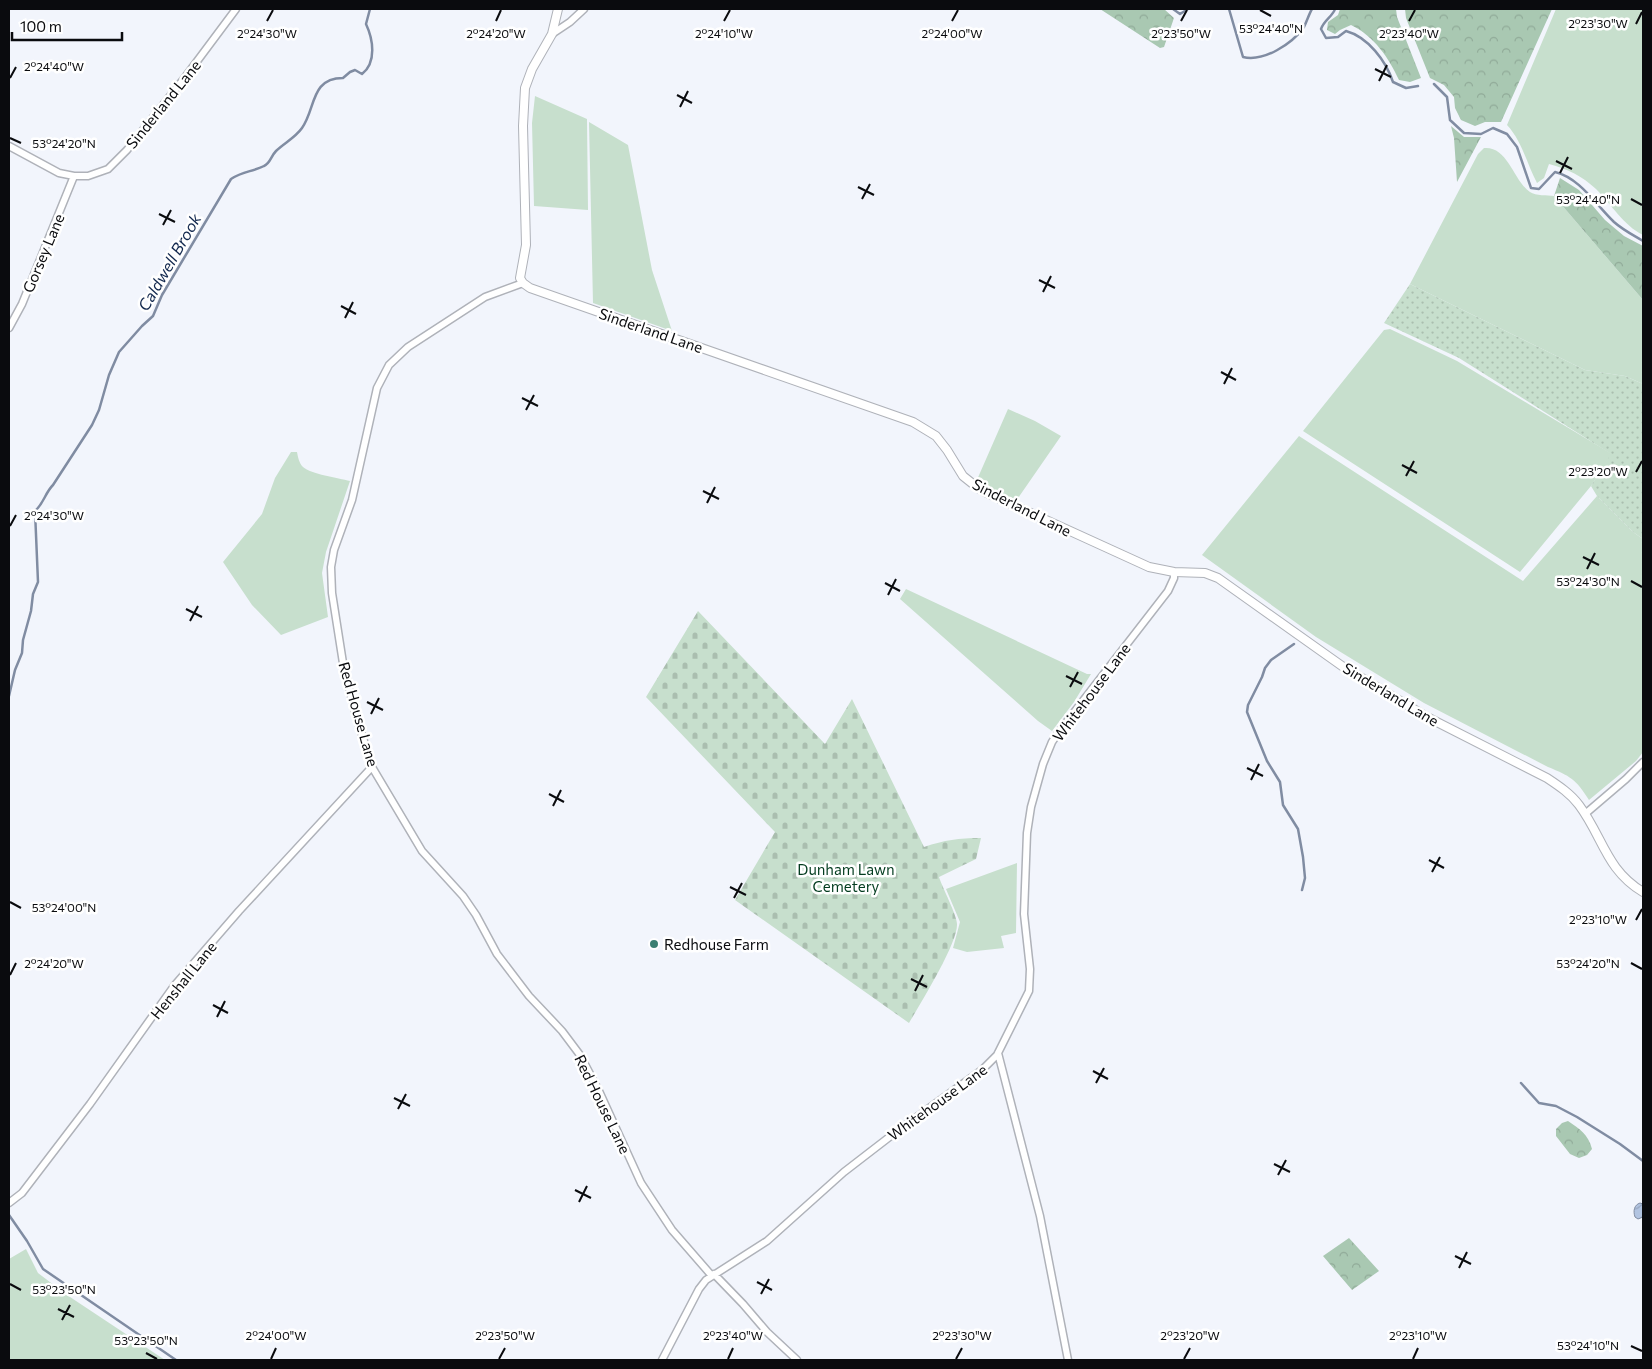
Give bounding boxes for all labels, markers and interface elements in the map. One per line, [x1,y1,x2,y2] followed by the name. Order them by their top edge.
[12,10,122,42] scale bar
[1568,16,1628,30] text: 2°23'30"W
[20,17,62,35] text: 100 m
[1239,21,1303,35] text: 53°24'40"N
[237,26,297,40] text: 2°24'30"W
[466,26,526,40] text: 2°24'20"W
[695,26,753,40] text: 2°24'10"W
[922,26,982,40] text: 2°24'00"W
[1151,26,1211,40] text: 2°23'50"W
[1379,26,1439,40] text: 2°23'40"W
[122,56,204,152] street label: Sinderland Lane
[24,59,84,73] text: 2°24'40"W
[32,136,96,150] text: 53°24'20"N
[1556,192,1620,206] text: 53°24'40"N
[133,210,205,314] water label: Caldwell Brook
[18,211,68,295] street label: Gorsey Lane
[597,304,705,356] street label: Sinderland Lane
[1568,464,1628,478] text: 2°23'20"W
[970,474,1075,540] street label: Sinderland Lane
[24,508,84,522] text: 2°24'30"W
[1556,574,1620,588] text: 53°24'30"N
[1048,639,1134,745] street label: Whitehouse Lane
[1340,658,1442,730] street label: Sinderland Lane
[335,660,383,769] street label: Red House Lane
[797,860,895,895] park label: Dunham Lawn Cemetery
[32,900,96,914] text: 53°24'00"N
[1569,912,1627,926] text: 2°23'10"W
[664,935,769,953] place label: Redhouse Farm
[146,938,220,1022] street label: Henshall Lane
[648,938,660,950] marker: Redhouse Farm
[24,956,84,970] text: 2°24'20"W
[1556,956,1620,970] text: 53°24'20"N
[571,1051,635,1157] street label: Red House Lane
[884,1060,990,1144] street label: Whitehouse Lane
[32,1282,96,1296] text: 53°23'50"N
[246,1328,306,1342] text: 2°24'00"W
[475,1328,535,1342] text: 2°23'50"W
[703,1328,763,1342] text: 2°23'40"W
[932,1328,992,1342] text: 2°23'30"W
[1160,1328,1220,1342] text: 2°23'20"W
[1389,1328,1447,1342] text: 2°23'10"W
[114,1333,178,1347] text: 53°23'50"N
[1557,1338,1619,1352] text: 53°24'10"N

